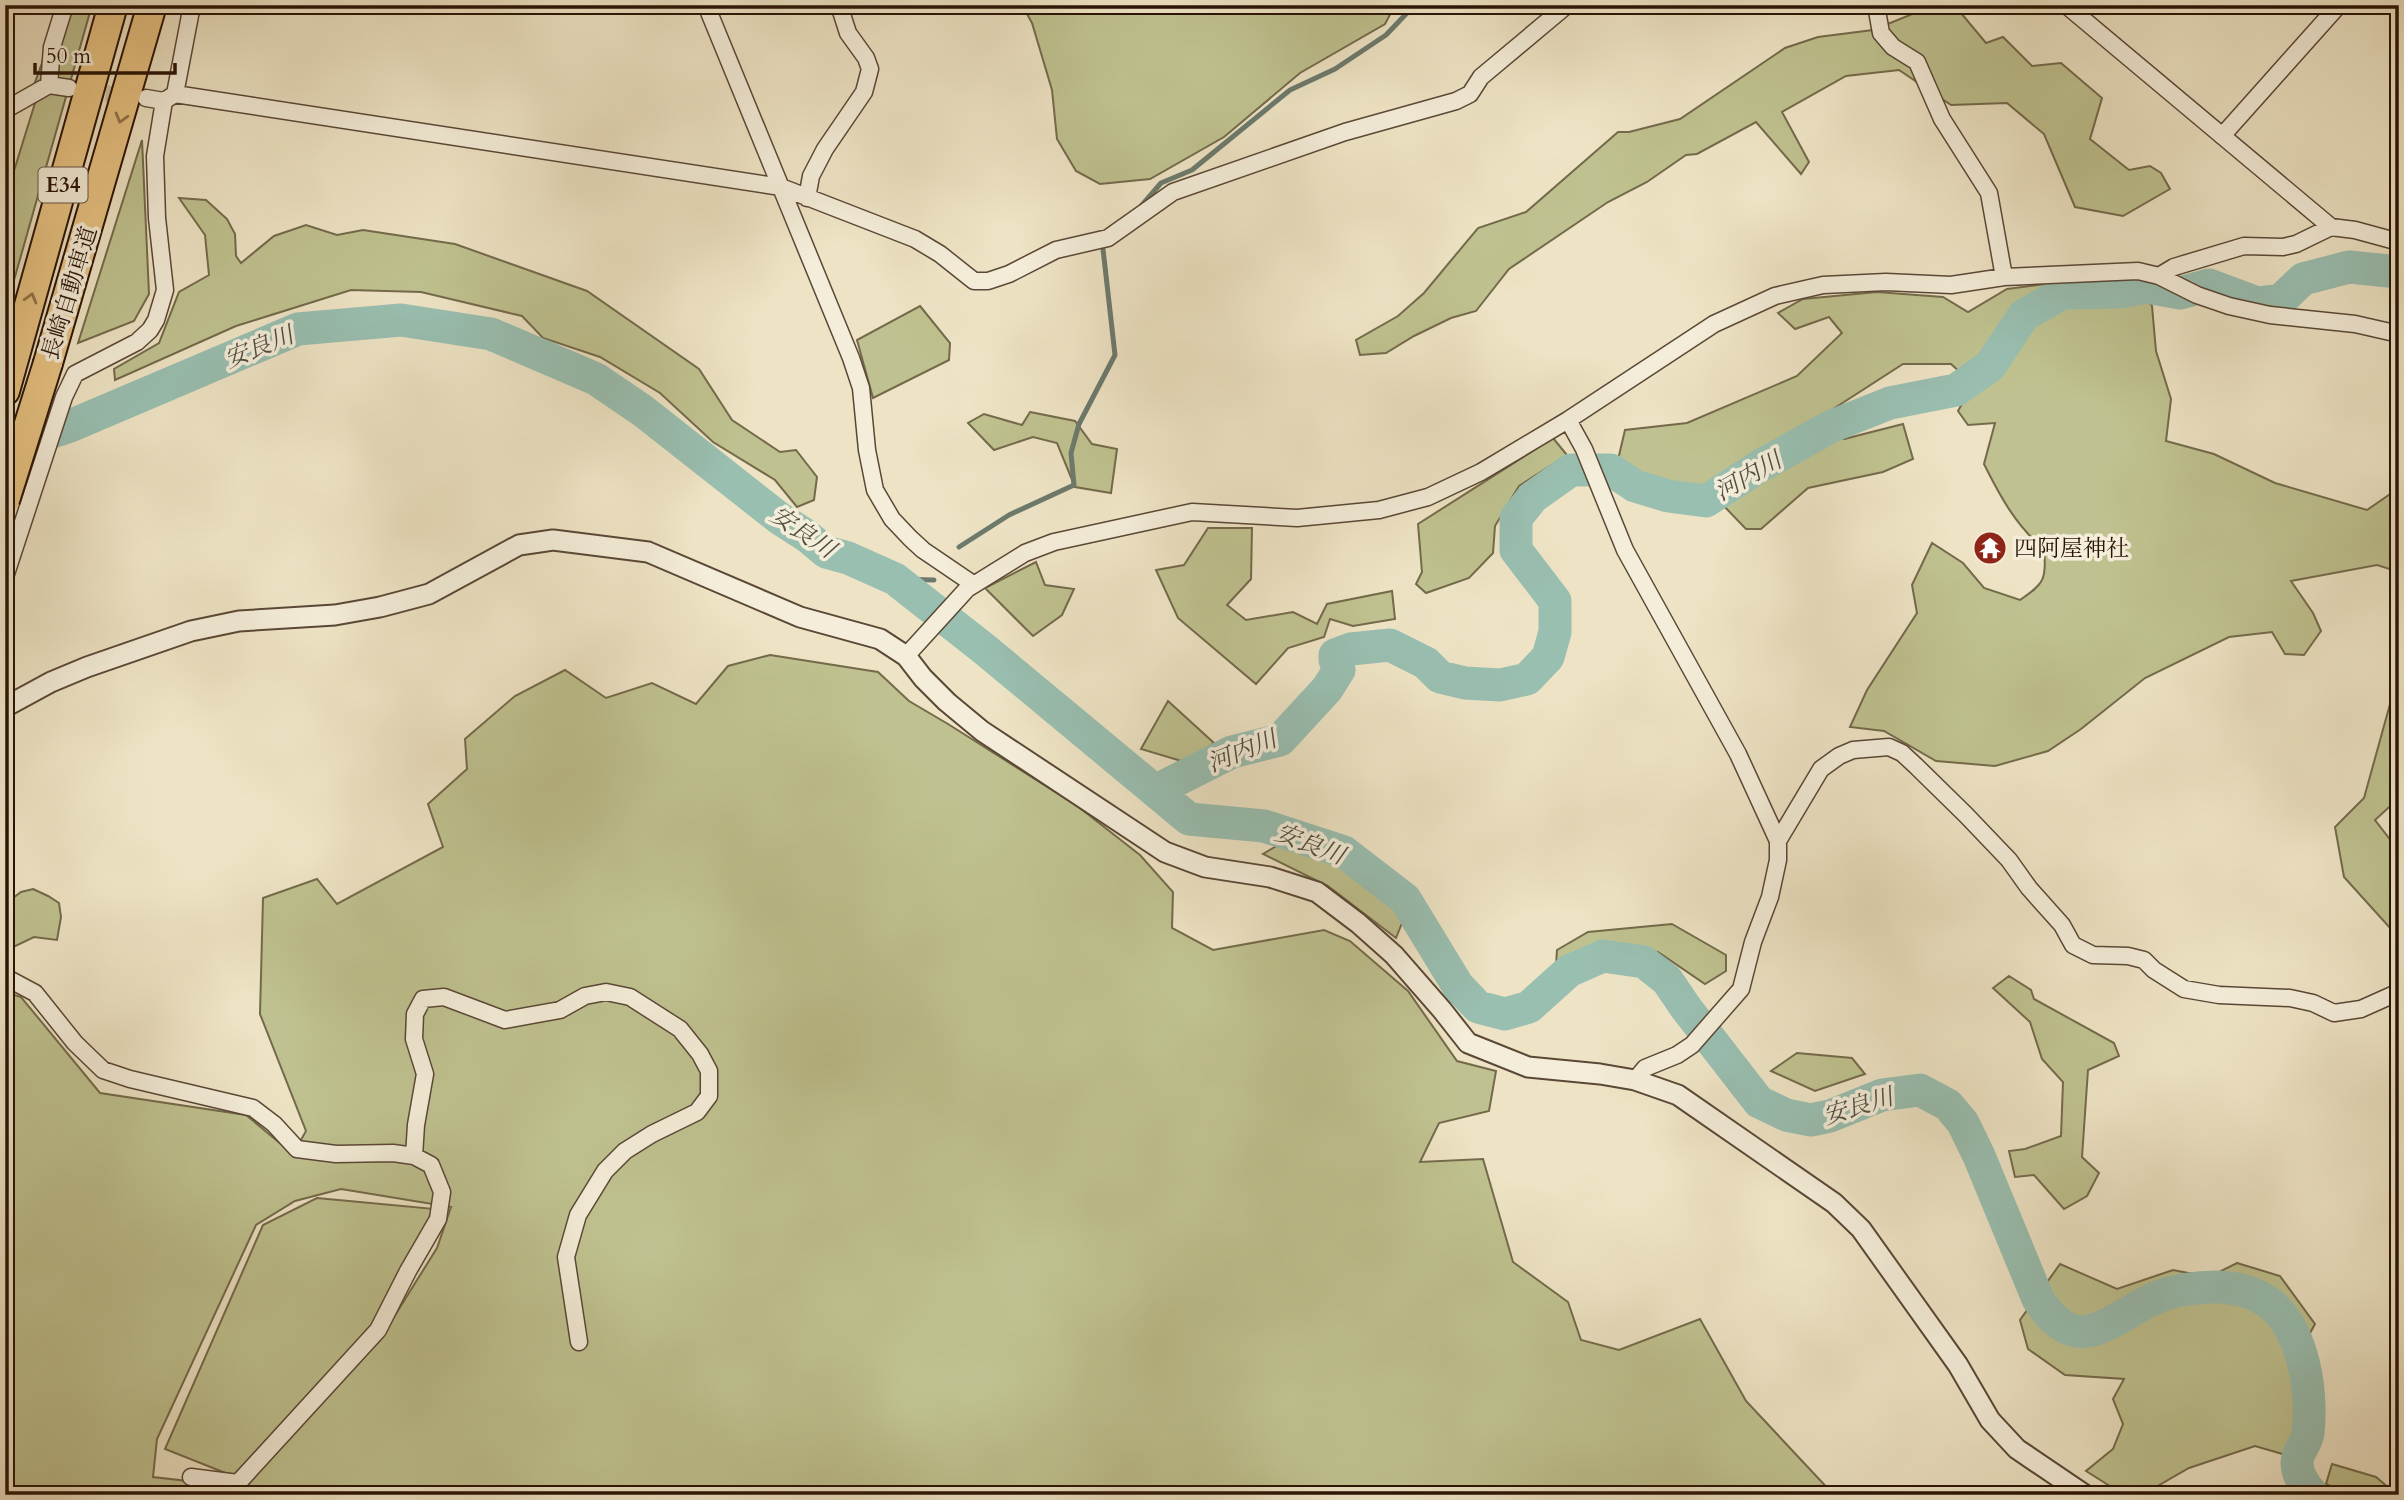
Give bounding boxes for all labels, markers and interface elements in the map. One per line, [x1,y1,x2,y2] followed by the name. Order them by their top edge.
[35,32,175,76] scale bar
[46,42,91,71] text: 50 m
[114,112,129,124] one-way arrow
[38,168,88,202] road number: E34
[34,223,104,364] street label: 長崎自動車道
[23,293,37,305] one-way arrow
[220,318,302,376] water label: 安良川
[1709,443,1790,509] water label: 河内川
[764,499,844,568] water label: 安良川
[1971,529,2009,567] temple icon: 四阿屋神社
[2014,533,2129,564] place label: 四阿屋神社
[1203,722,1285,780] water label: 河内川
[1270,816,1352,874] water label: 安良川
[1819,1079,1900,1133] water label: 安良川

